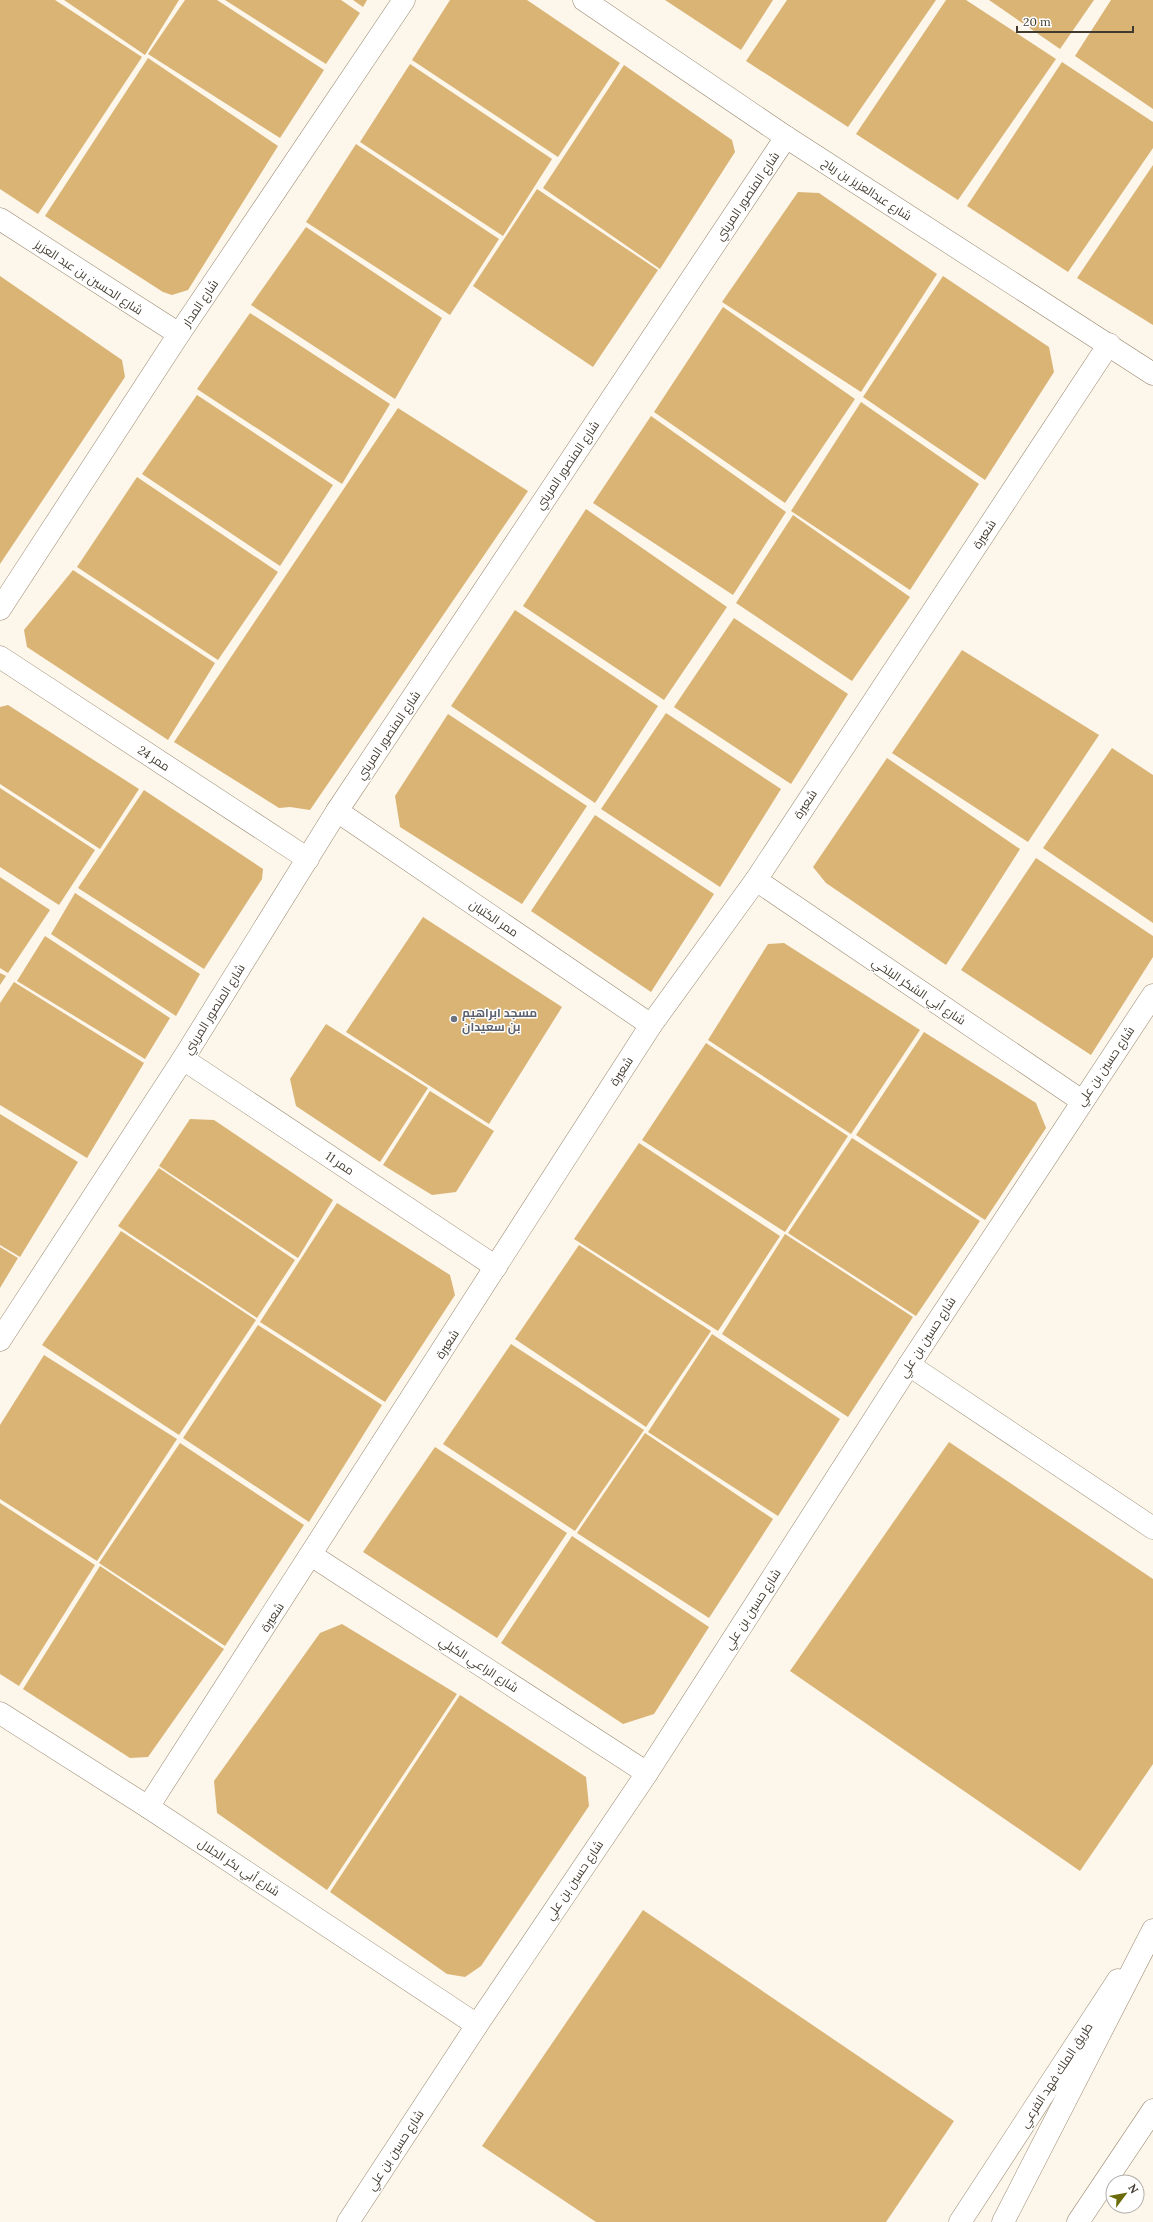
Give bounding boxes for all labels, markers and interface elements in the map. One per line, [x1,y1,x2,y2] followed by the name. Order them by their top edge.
[1017,8,1133,34] scale bar
[1023,14,1051,29] text: 20 m
[712,149,785,245] street label: شارع المنصور المريني
[819,154,915,224] street label: شارع عبدالعزيز بن رباح
[31,236,146,318] street label: شارع الحسين بن عبد العزيز
[178,276,222,331] street label: شارع المدار
[532,418,605,514] street label: شارع المنصور المريني
[969,517,999,551] street label: شعيرة
[353,688,426,784] street label: شارع المنصور المريني
[135,742,173,774] street label: ممر 24
[790,787,820,821] street label: شعيرة
[467,896,521,940] street label: ممر الكتبان
[868,954,969,1030] street label: شارع أبي الشكر البلخي
[180,961,250,1059] street label: شارع المنصور المريني
[462,1005,537,1035] place label: مسجد ابراهيم بن سعيدان
[449,1014,459,1024] marker: مسجد ابراهيم بن سعيدان
[1073,1023,1140,1110] street label: شارع حسين بن علي
[606,1054,636,1088] street label: شعيرة
[323,1148,357,1178] street label: ممر 11
[895,1294,961,1382] street label: شارع حسين بن علي
[432,1327,462,1361] street label: شعيرة
[720,1566,786,1654] street label: شارع حسين بن علي
[257,1600,287,1634] street label: شعيرة
[435,1633,521,1698] street label: شارع الراعي الكبلي
[194,1835,283,1902] street label: شارع أبي بكر الجلال
[542,1837,609,1924] street label: شارع حسين بن علي
[1016,2020,1098,2132] street label: طريق الملك فهد الفرعي
[363,2107,429,2195] street label: شارع حسين بن علي
[1105,2174,1145,2214] north arrow
[1125,2181,1142,2196] text: N

